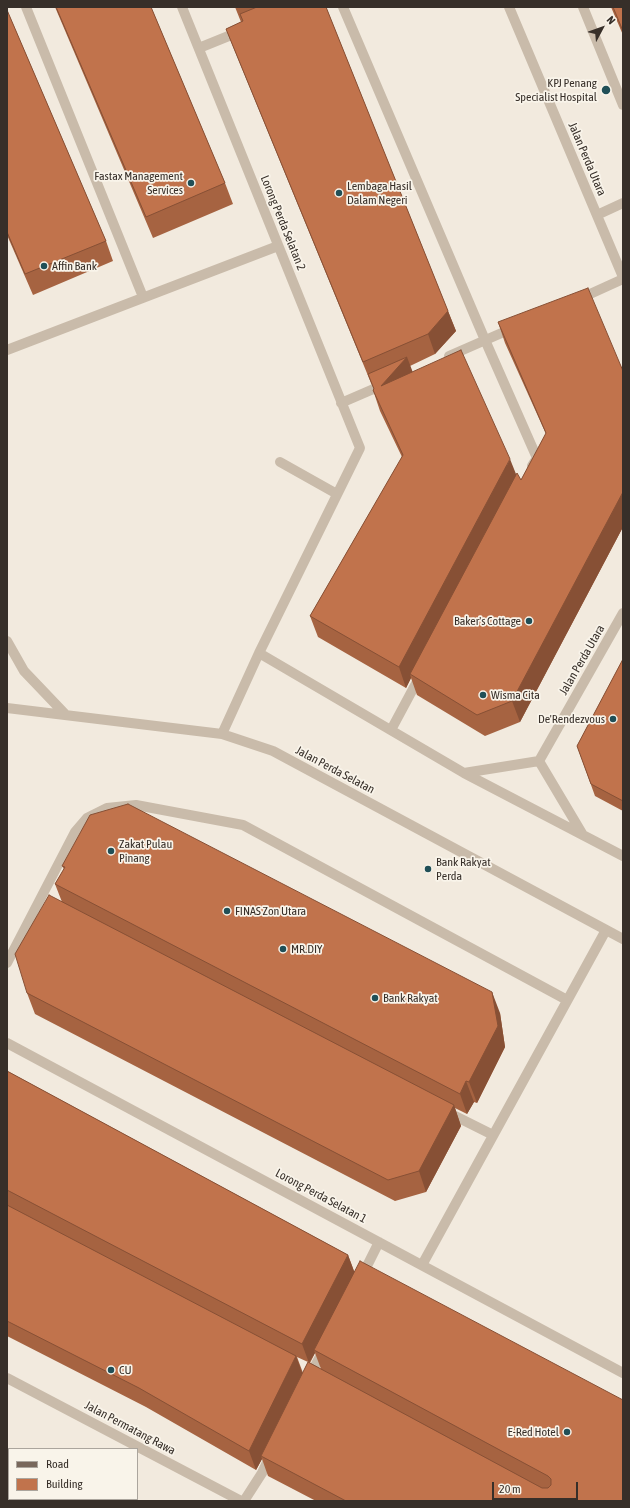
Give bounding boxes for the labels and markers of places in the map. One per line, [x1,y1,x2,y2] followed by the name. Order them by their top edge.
[515,76,597,104] place label: KPJ Penang Specialist Hospital
[600,84,612,96] marker: KPJ Penang Specialist Hospital
[94,169,183,197] place label: Fastax Management Services
[186,178,196,188] marker: Fastax Management Services
[347,179,412,207] place label: Lembaga Hasil Dalam Negeri
[334,188,344,198] marker: Lembaga Hasil Dalam Negeri
[52,259,97,273] place label: Affin Bank
[39,261,49,271] marker: Affin Bank
[454,614,521,628] place label: Baker's Cottage
[524,616,534,626] marker: Baker's Cottage
[491,688,540,702] place label: Wisma Cita
[478,690,488,700] marker: Wisma Cita
[538,712,605,726] place label: De'Rendezvous
[608,714,618,724] marker: De'Rendezvous
[119,837,172,865] place label: Zakat Pulau Pinang
[106,846,116,856] marker: Zakat Pulau Pinang
[436,855,491,883] place label: Bank Rakyat Perda
[423,864,433,874] marker: Bank Rakyat Perda
[235,904,306,918] place label: FINAS Zon Utara
[222,906,232,916] marker: FINAS Zon Utara
[291,942,322,956] place label: MR.DIY
[278,944,288,954] marker: MR.DIY
[383,991,438,1005] place label: Bank Rakyat
[370,993,380,1003] marker: Bank Rakyat
[119,1363,131,1377] place label: CU
[106,1365,116,1375] marker: CU
[508,1425,559,1439] place label: E-Red Hotel
[562,1427,572,1437] marker: E-Red Hotel

